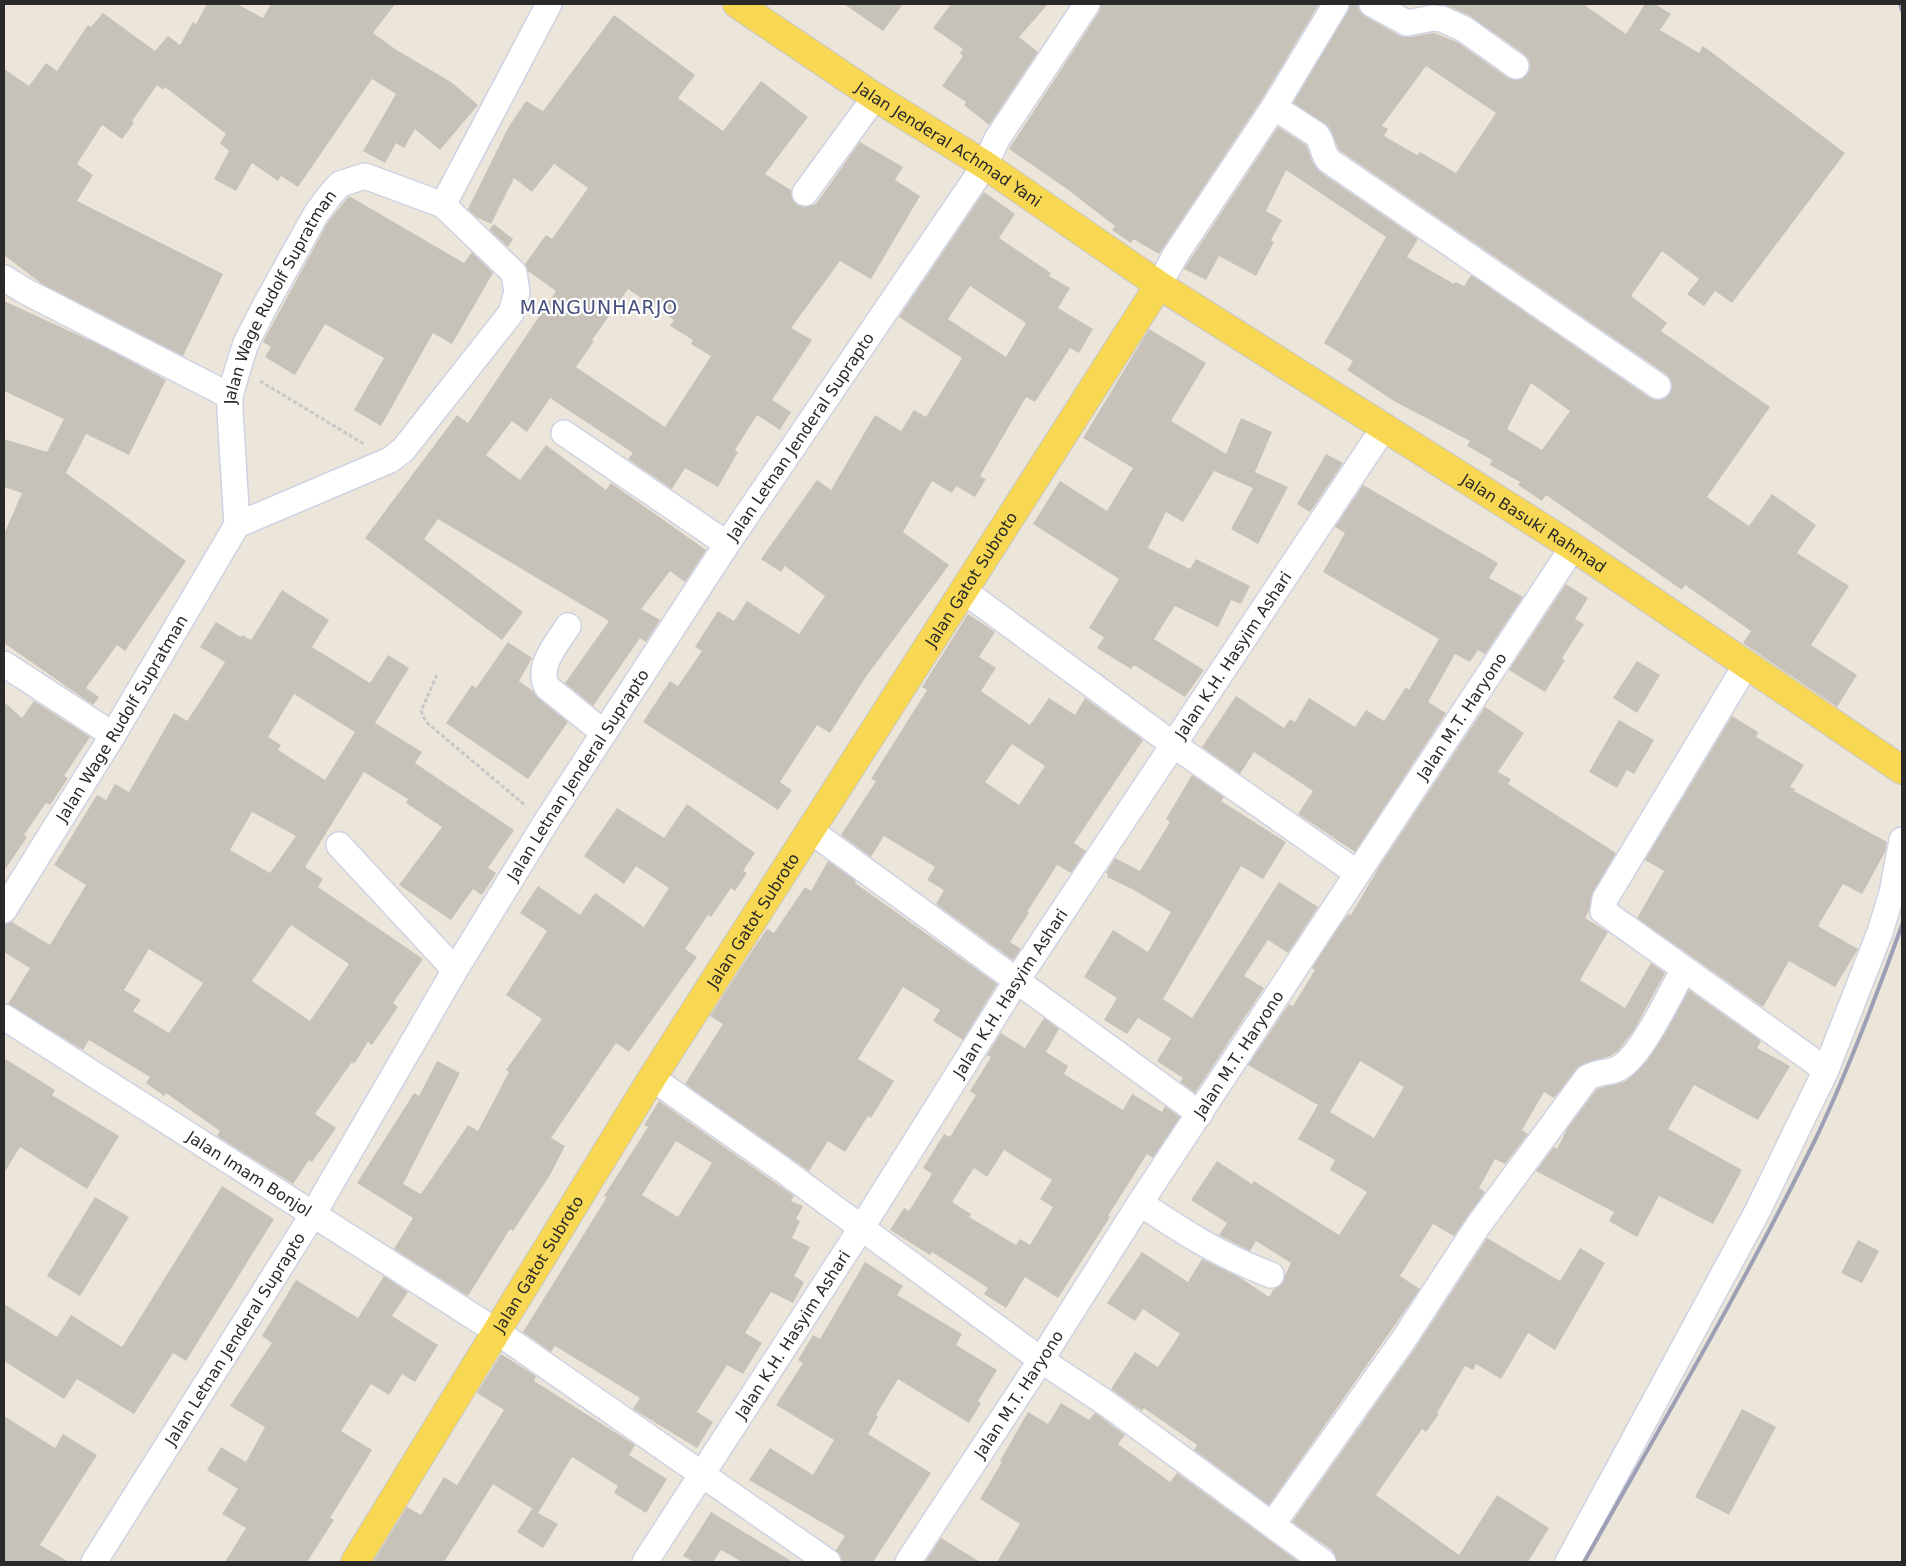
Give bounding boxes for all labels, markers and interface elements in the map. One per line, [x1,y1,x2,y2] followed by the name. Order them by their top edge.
[851,77,1045,211] street label: Jalan Jenderal Achmad Yani
[220,186,340,405] street label: Jalan Wage Rudolf Supratman
[520,296,678,318] district label: MANGUNHARJO
[722,329,878,545] street label: Jalan Letnan Jenderal Suprapto
[1457,469,1610,577] street label: Jalan Basuki Rahmad
[921,508,1021,651] street label: Jalan Gatot Subroto
[1170,568,1296,743] street label: Jalan K.H. Hasyim Ashari
[52,612,192,826] street label: Jalan Wage Rudolf Supratman
[1412,649,1511,784] street label: Jalan M.T. Haryono
[503,666,653,885] street label: Jalan Letnan Jenderal Suprapto
[703,850,803,992] street label: Jalan Gatot Subroto
[949,905,1072,1082] street label: Jalan K.H. Hasyim Ashari
[1189,987,1288,1122] street label: Jalan M.T. Haryono
[182,1127,315,1221] street label: Jalan Imam Bonjol
[489,1192,587,1336] street label: Jalan Gatot Subroto
[161,1229,309,1450] street label: Jalan Letnan Jenderal Suprapto
[731,1247,854,1423] street label: Jalan K.H. Hasyim Ashari
[970,1327,1067,1463] street label: Jalan M.T. Haryono

